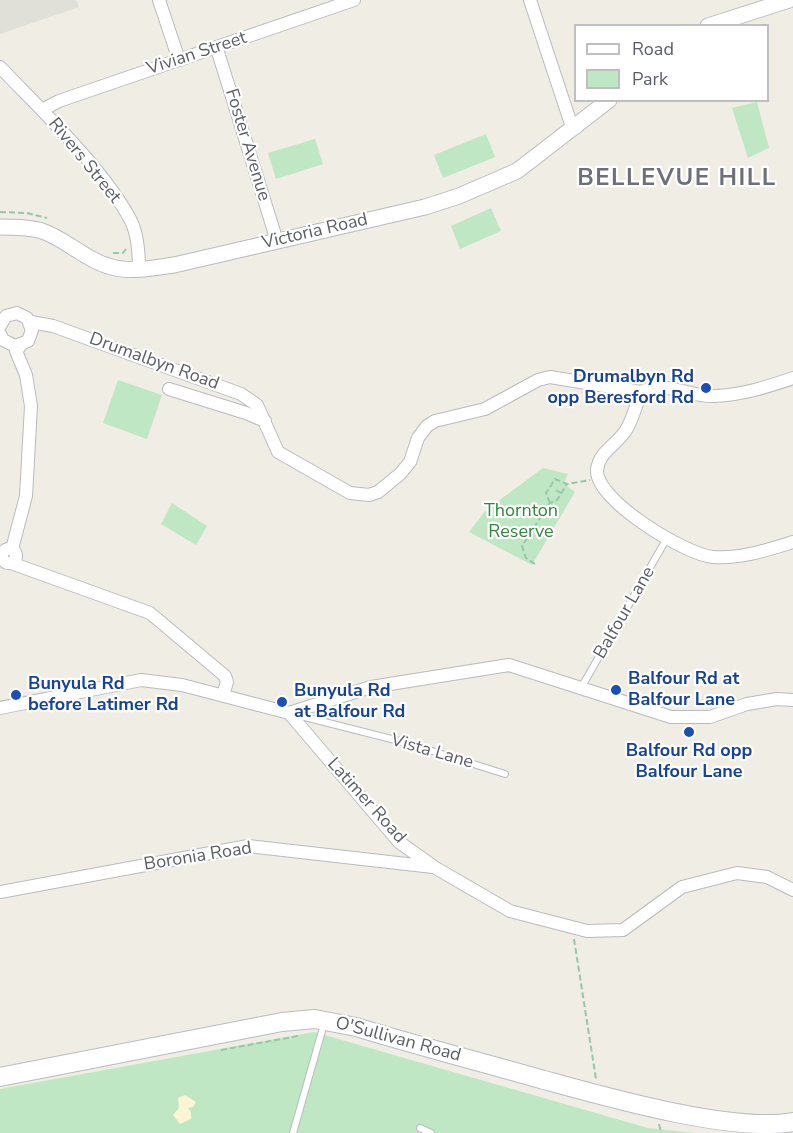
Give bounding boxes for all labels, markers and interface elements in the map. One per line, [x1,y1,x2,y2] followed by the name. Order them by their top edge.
[574,24,769,102] legend
[144,28,250,80] street label: Vivian Street
[632,37,674,61] text: Road
[632,67,668,91] text: Park
[220,86,274,204] street label: Foster Avenue
[43,114,125,208] street label: Rivers Street
[577,165,777,193] district label: BELLEVUE HILL
[260,209,370,255] street label: Victoria Road
[86,329,222,395] street label: Drumalbyn Road
[547,367,694,410] place label: Drumalbyn Rd opp Beresford Rd
[699,381,713,395] marker: Drumalbyn Rd opp Beresford Rd
[484,501,558,544] park label: Thornton Reserve
[590,563,660,663] street label: Balfour Lane
[628,669,739,712] place label: Balfour Rd at Balfour Lane
[28,674,179,716] place label: Bunyula Rd before Latimer Rd
[294,681,405,724] place label: Bunyula Rd at Balfour Rd
[609,683,623,697] marker: Balfour Rd at Balfour Lane
[9,688,23,702] marker: Bunyula Rd before Latimer Rd
[275,695,289,709] marker: Bunyula Rd at Balfour Rd
[682,725,696,739] marker: Balfour Rd opp Balfour Lane
[388,730,476,774] street label: Vista Lane
[626,741,752,783] place label: Balfour Rd opp Balfour Lane
[322,754,410,848] street label: Latimer Road
[143,838,253,876] street label: Boronia Road
[333,1013,463,1067] street label: O'Sullivan Road

